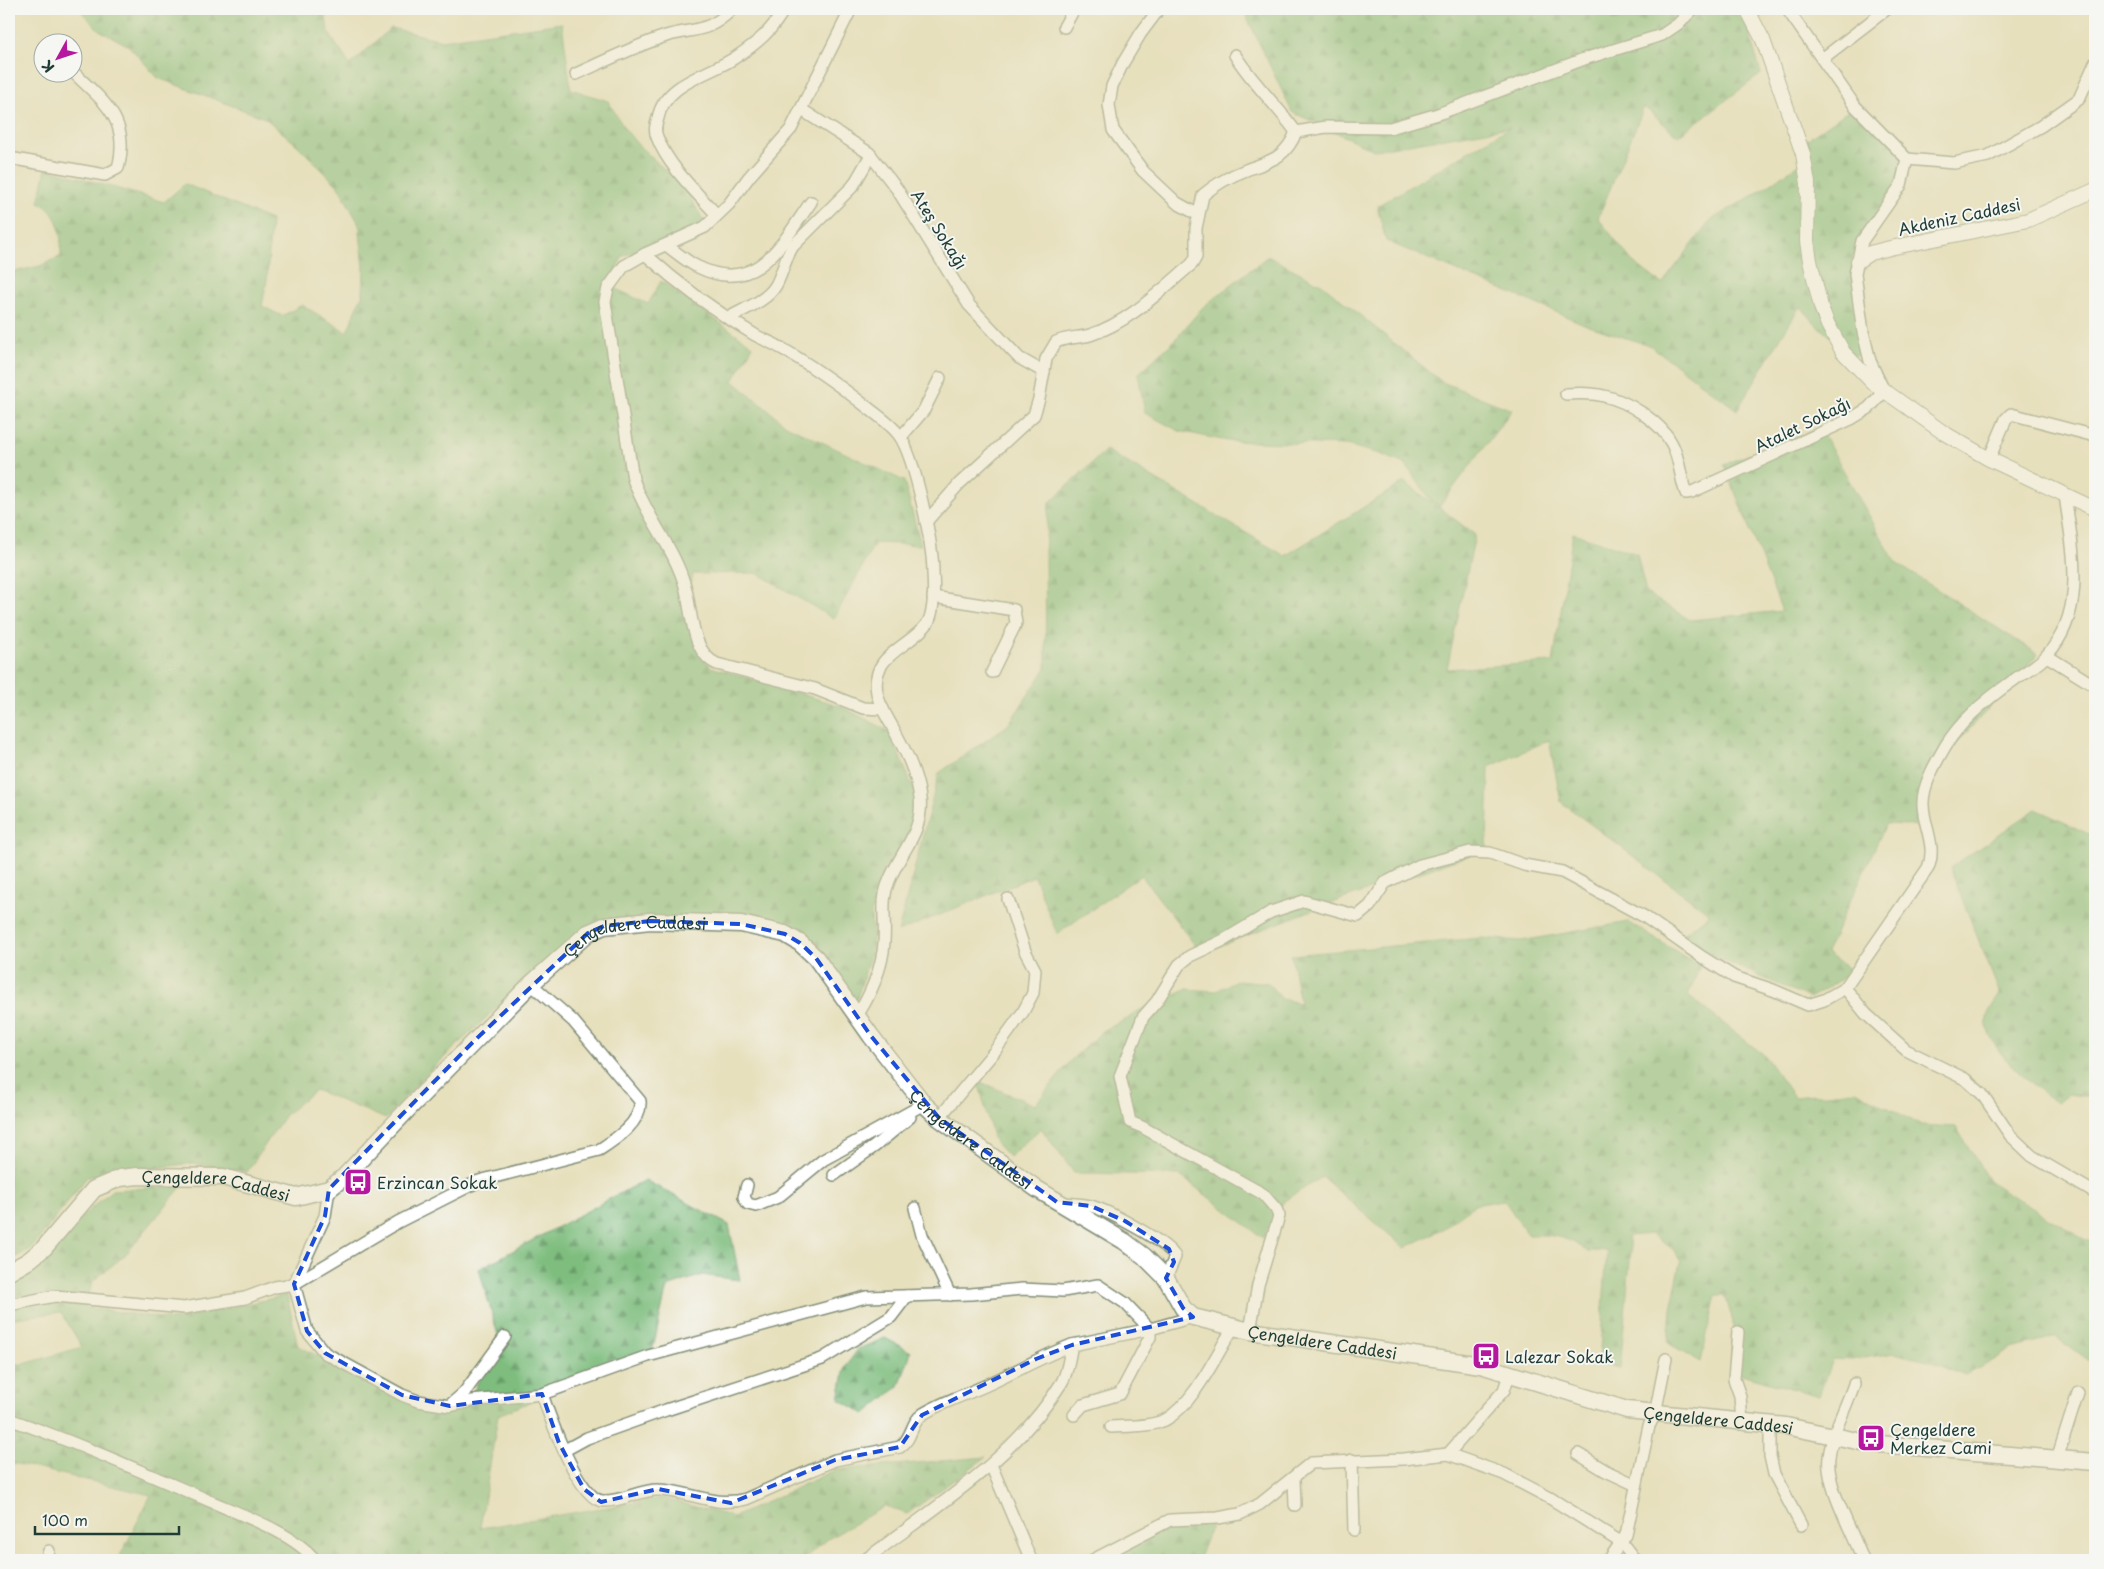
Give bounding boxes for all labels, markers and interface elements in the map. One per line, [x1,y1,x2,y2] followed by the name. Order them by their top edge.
[32,32,82,82] north arrow
[36,56,59,77] text: K
[906,184,974,274] street label: Ateş Sokağı
[1896,191,2022,241] street label: Akdeniz Caddesi
[1750,390,1854,458] street label: Atalet Sokağı
[557,909,707,962] street label: Çengeldere Caddesi
[904,1083,1038,1194] street label: Çengeldere Caddesi
[141,1164,293,1207] street label: Çengeldere Caddesi
[343,1167,373,1197] bus stop icon: Erzincan Sokak
[377,1170,497,1194] place label: Erzincan Sokak
[1246,1319,1399,1364] street label: Çengeldere Caddesi
[1471,1341,1501,1371] bus stop icon: Lalezar Sokak
[1505,1344,1613,1368] place label: Lalezar Sokak
[1642,1400,1796,1439] street label: Çengeldere Caddesi
[1890,1417,1992,1459] place label: Çengeldere Merkez Cami
[1856,1423,1886,1453] bus stop icon: Çengeldere Merkez Cami
[35,1504,179,1536] scale bar
[42,1508,88,1531] text: 100 m

